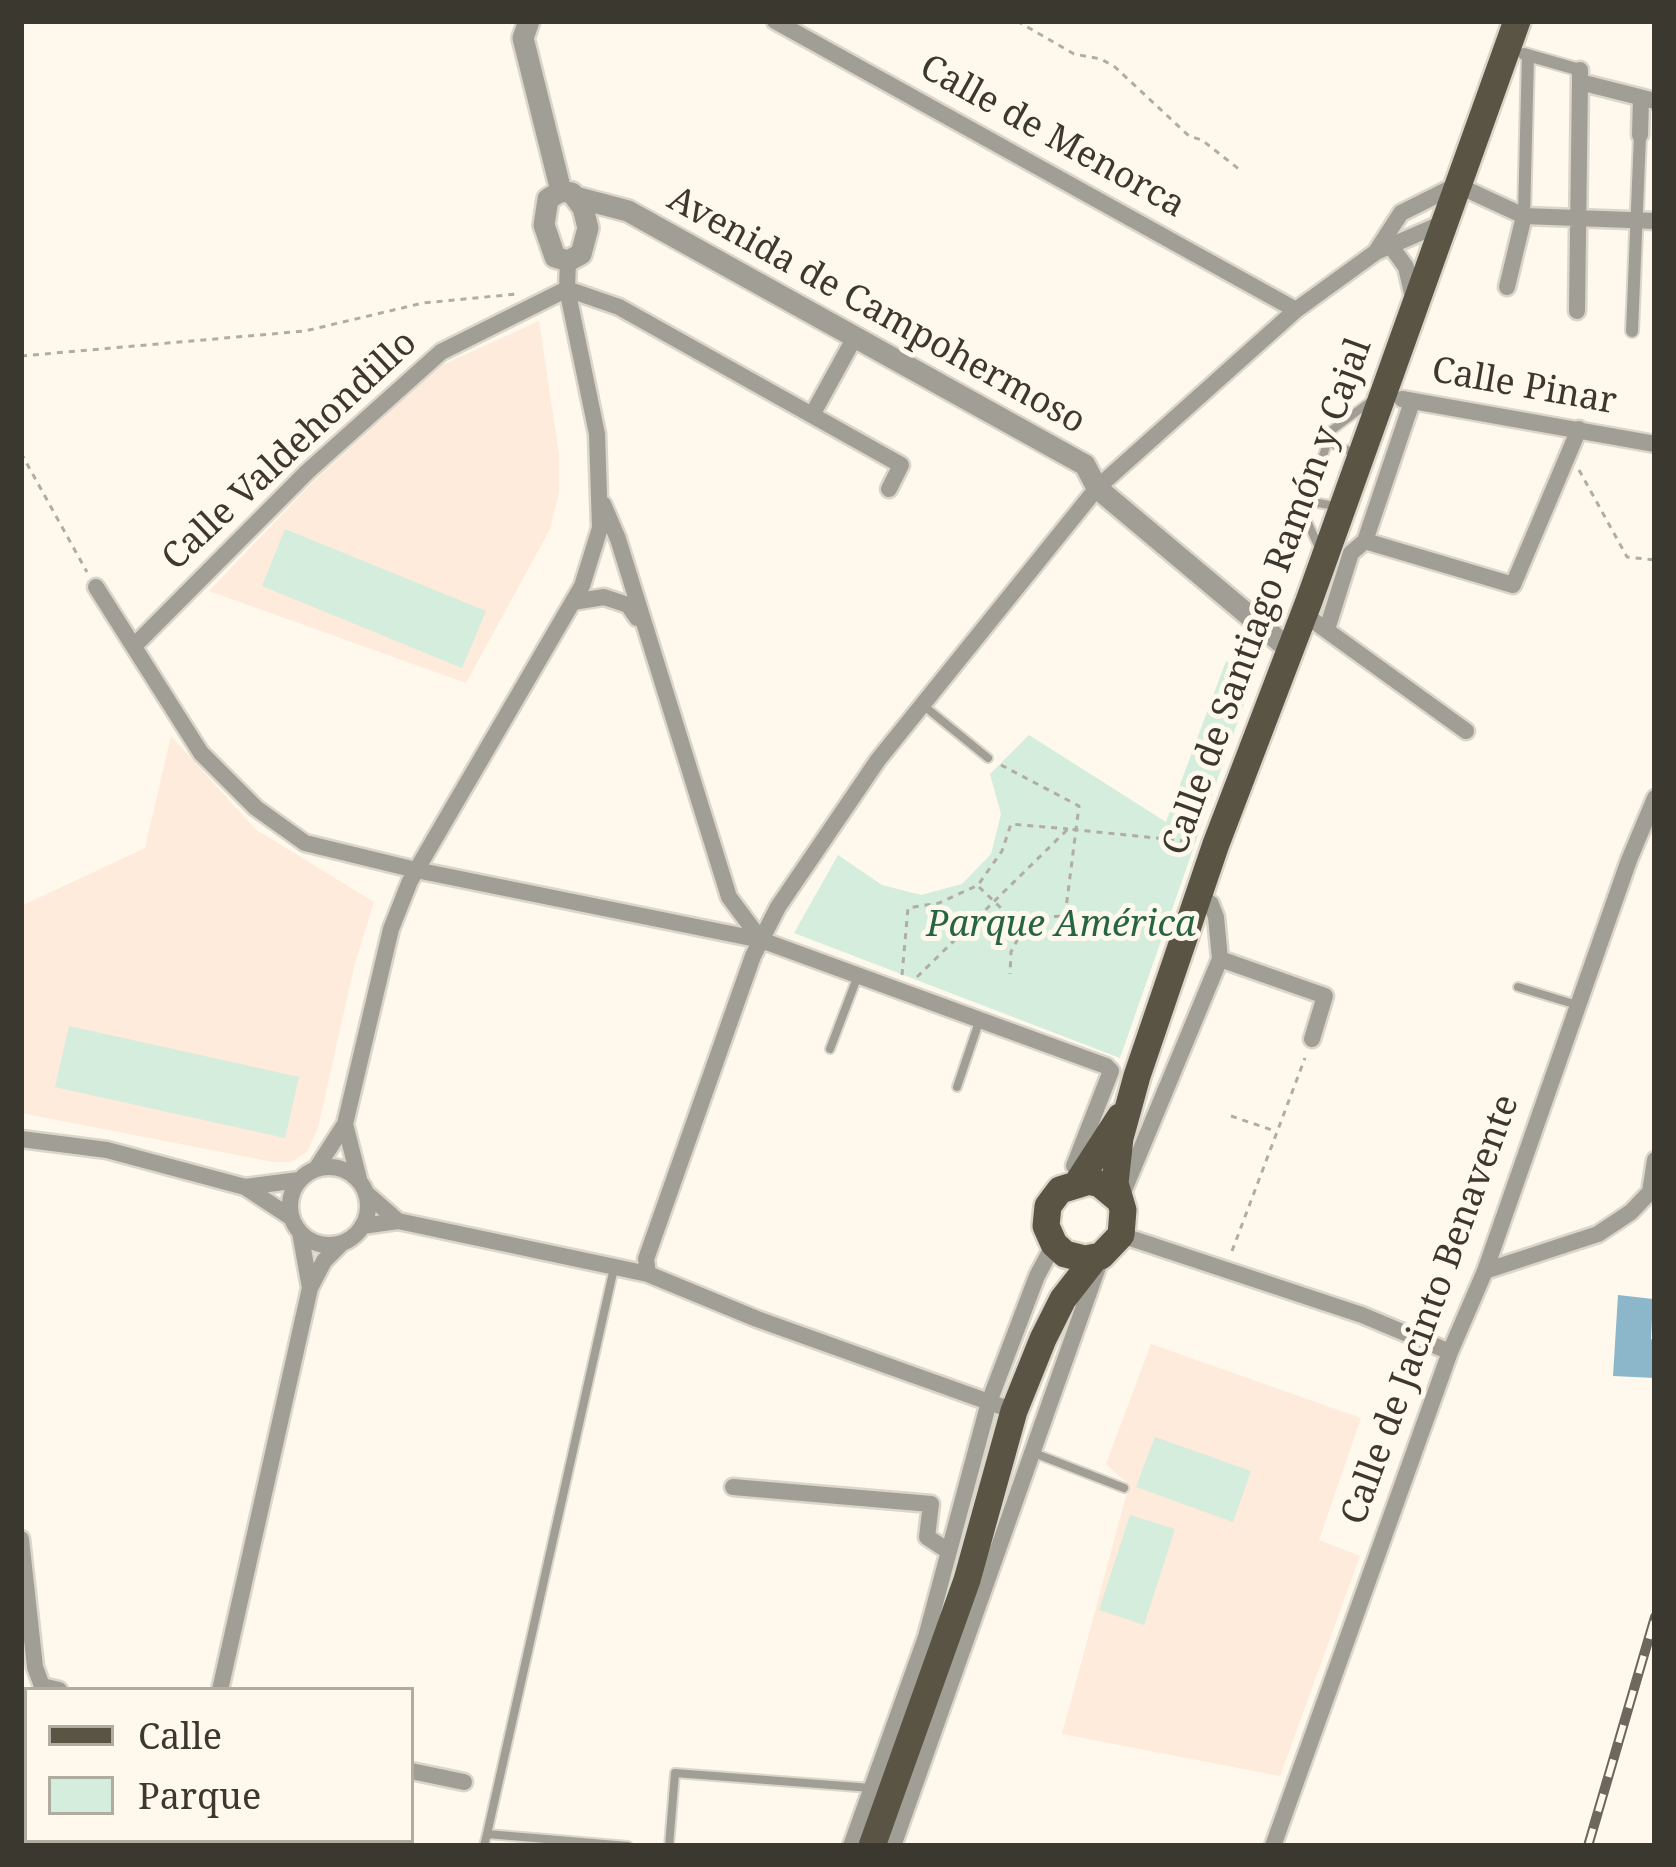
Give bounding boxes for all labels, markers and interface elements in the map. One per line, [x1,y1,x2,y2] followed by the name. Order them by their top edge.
[912,46,1192,228] street label: Calle de Menorca
[660,178,1092,444] street label: Avenida de Campohermoso
[154,322,426,580] street label: Calle Valdehondillo
[1154,333,1382,861] street label: Calle de Santiago Ramón y Cajal
[1428,349,1620,425] street label: Calle Pinar
[926,904,1196,948] park label: Parque América
[1333,1089,1529,1531] street label: Calle de Jacinto Benavente
[24,1687,414,1843] legend
[138,1711,222,1760] text: Calle
[138,1771,261,1820] text: Parque

